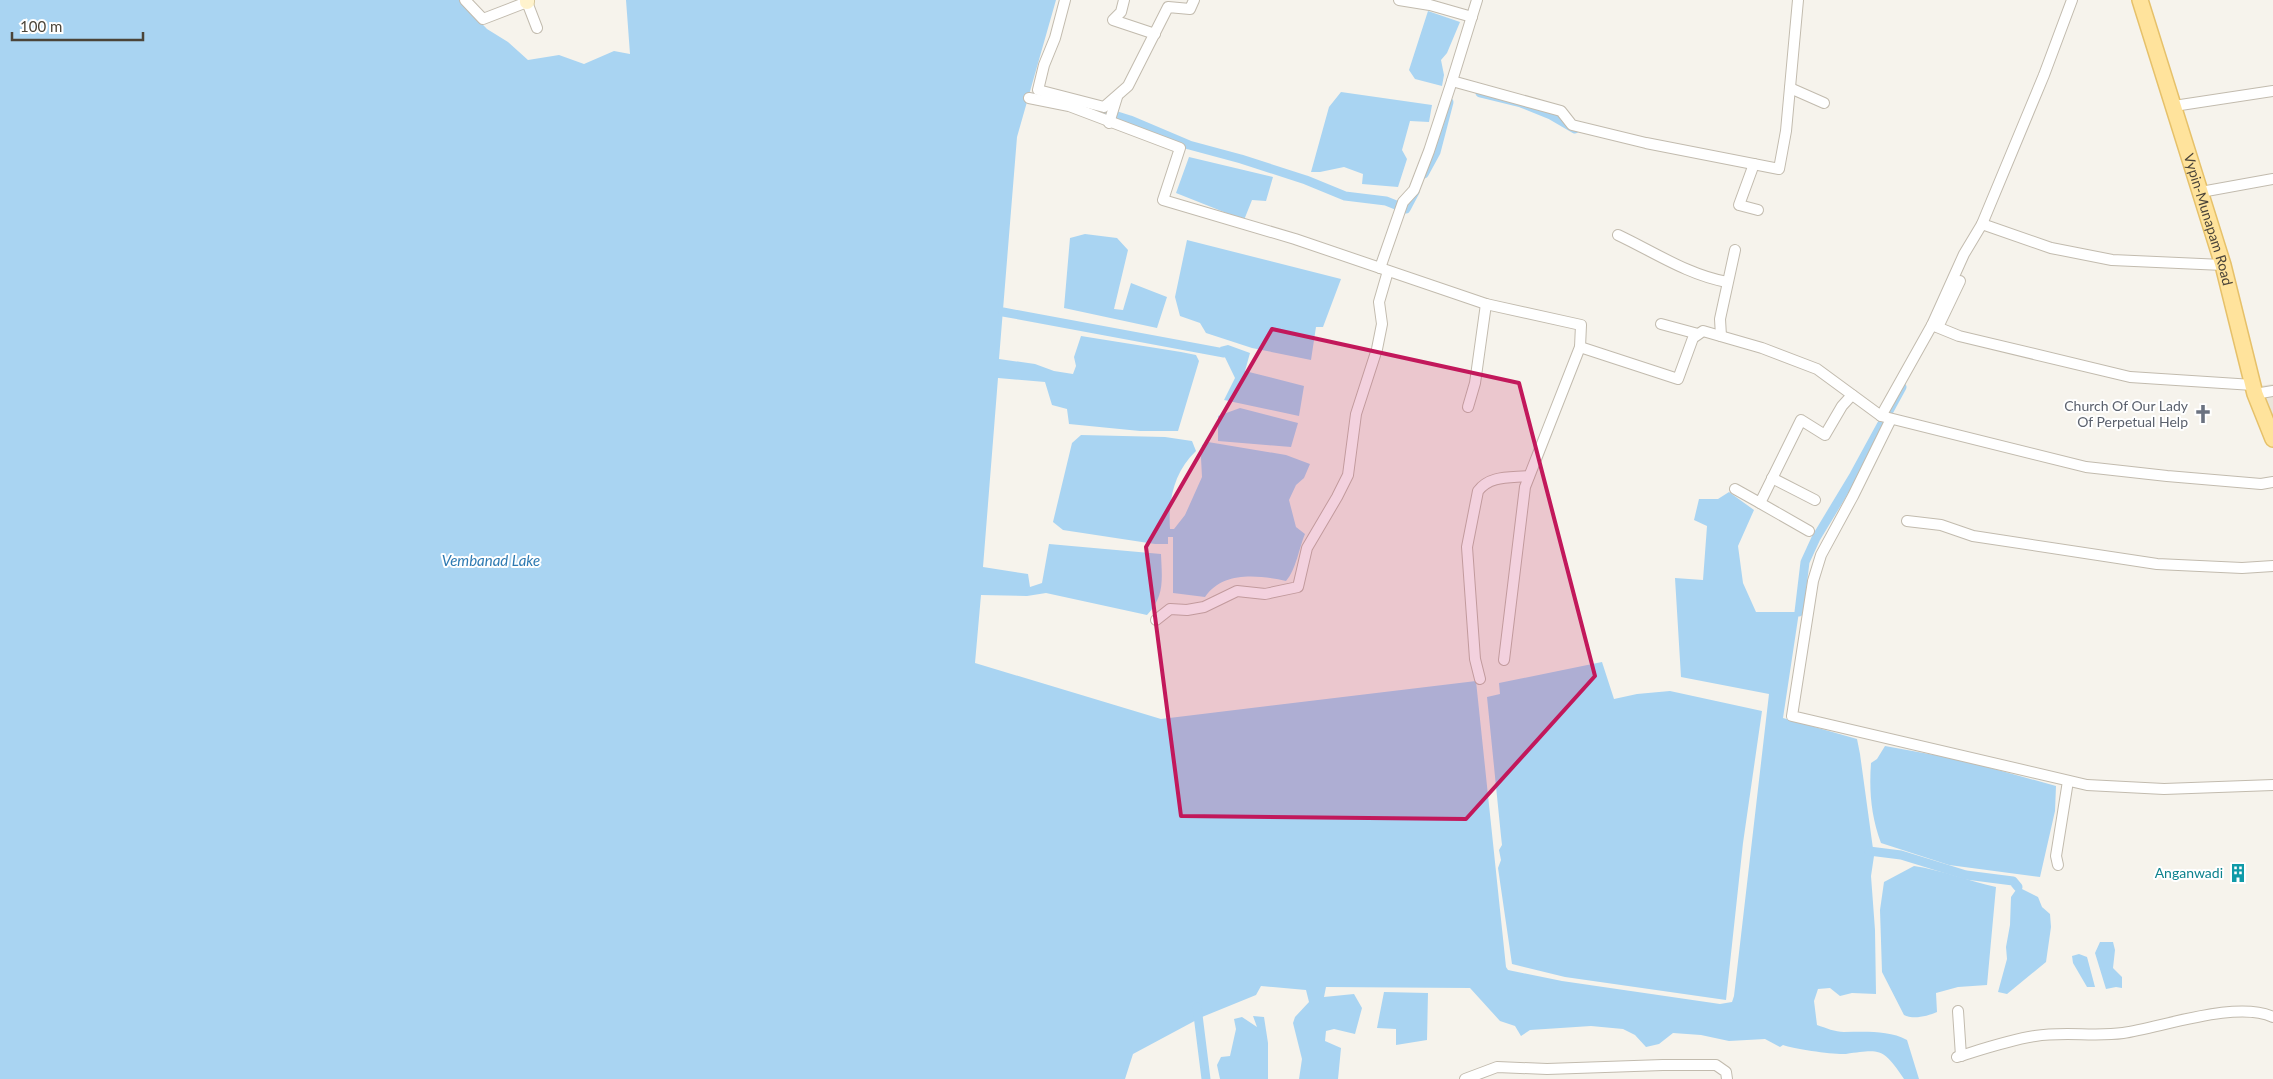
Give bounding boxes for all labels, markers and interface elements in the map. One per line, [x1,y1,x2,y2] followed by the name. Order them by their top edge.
[12,10,144,42] scale bar
[20,17,62,35] text: 100 m
[2181,151,2237,287] street label: Vypin-Munapam Road
[2064,397,2189,430] place label: Church Of Our Lady Of Perpetual Help
[2192,403,2214,425] church icon: Church Of Our Lady Of Perpetual Help
[442,551,540,569] water label: Vembanad Lake
[2227,862,2249,884] building icon: Anganwadi
[2155,864,2223,881] place label: Anganwadi

